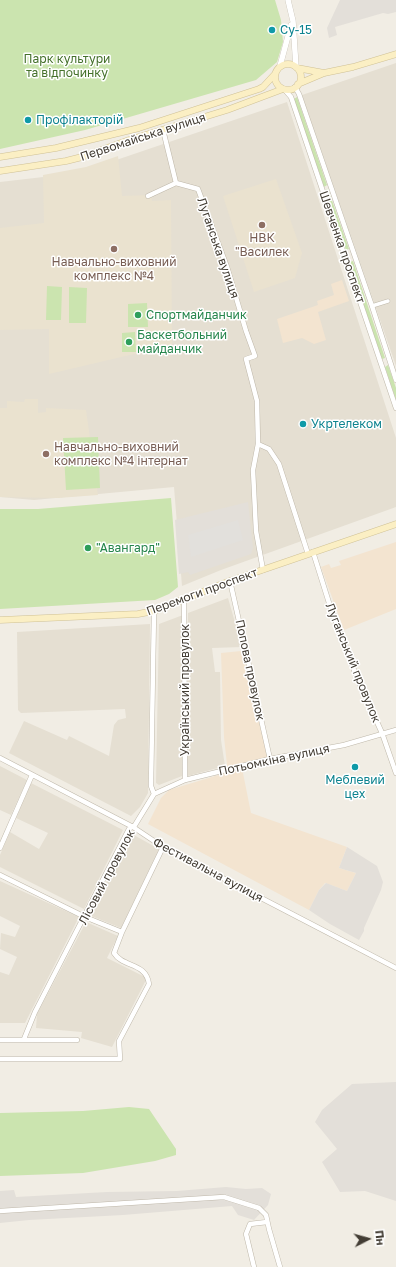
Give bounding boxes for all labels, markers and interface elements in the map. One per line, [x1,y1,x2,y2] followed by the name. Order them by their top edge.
[280,23,312,37] place label: Су-15
[267,25,277,35] marker: Су-15
[24,52,110,80] park label: Парк культури та відпочинку
[78,110,208,164] street label: Первомайська вулиця
[36,113,123,127] place label: Профілакторій
[23,115,33,125] marker: Профілакторій
[316,189,368,305] street label: Шевченка проспект
[194,196,242,300] street label: Луганська вулиця
[257,220,267,230] marker: НВК "Василек
[235,231,289,259] place label: НВК "Василек
[109,244,119,254] marker: Навчально-виховний комплекс №4
[52,255,176,283] place label: Навчально-виховний комплекс №4
[146,308,247,322] place label: Спортмайданчик
[133,310,143,320] marker: Спортмайданчик
[137,328,227,356] place label: Баскетбольний майданчик
[124,337,134,347] marker: Баскетбольний майданчик
[311,417,382,431] place label: Укртелеком
[298,419,308,429] marker: Укртелеком
[54,440,188,468] place label: Навчально-виховний комплекс №4 інтернат
[41,449,51,459] marker: Навчально-виховний комплекс №4 інтернат
[96,541,160,555] place label: "Авангард"
[83,543,93,553] marker: "Авангард"
[144,565,260,619] street label: Перемоги проспект
[322,601,384,725] street label: Луганський провулок
[232,618,268,722] street label: Попова провулок
[178,624,192,756] street label: Український провулок
[217,741,331,779] street label: Потьомкіна вулиця
[350,762,360,772] marker: Меблевий цех
[325,773,385,801] place label: Меблевий цех
[76,827,138,927] street label: Лісовий провулок
[150,835,266,905] street label: Фестивальна вулиця
[348,1219,388,1259] north arrow
[373,1230,388,1246] text: Пн

